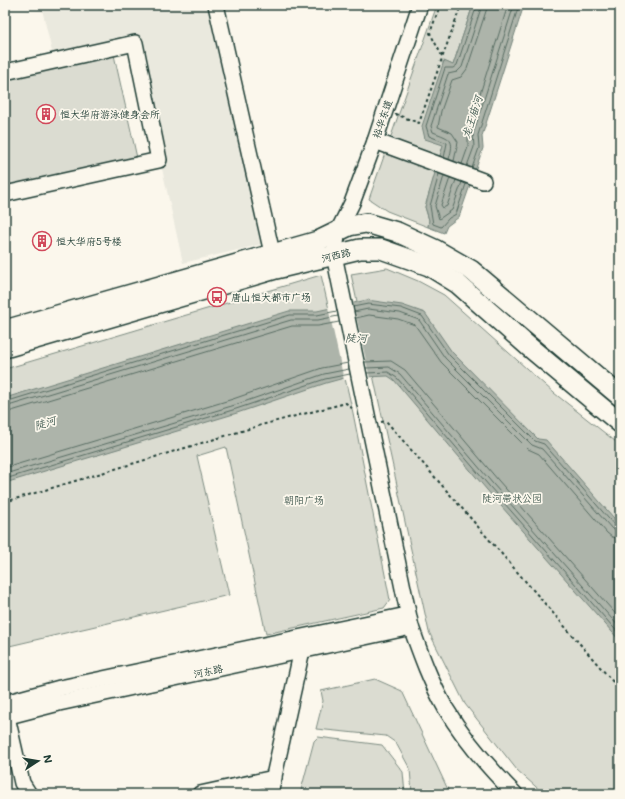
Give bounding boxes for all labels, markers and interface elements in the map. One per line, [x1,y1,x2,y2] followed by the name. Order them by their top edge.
[458,92,486,140] water label: 龙王庙河
[369,98,395,140] street label: 裕华东道
[35,103,57,125] building icon: 恒大华府游泳健身会所
[60,107,160,121] place label: 恒大华府游泳健身会所
[31,230,53,252] building icon: 恒大华府5号楼
[56,234,122,248] place label: 恒大华府5号楼
[320,245,352,265] street label: 河西路
[206,286,228,308] bus stop icon: 唐山恒大都市广场
[231,290,311,304] place label: 唐山恒大都市广场
[345,330,369,345] water label: 陡河
[32,412,59,433] water label: 陡河
[482,491,542,505] park label: 陡河带状公园
[284,493,324,507] park label: 朝阳广场
[192,661,224,681] street label: 河东路
[18,741,58,781] north arrow
[40,753,56,764] text: N

